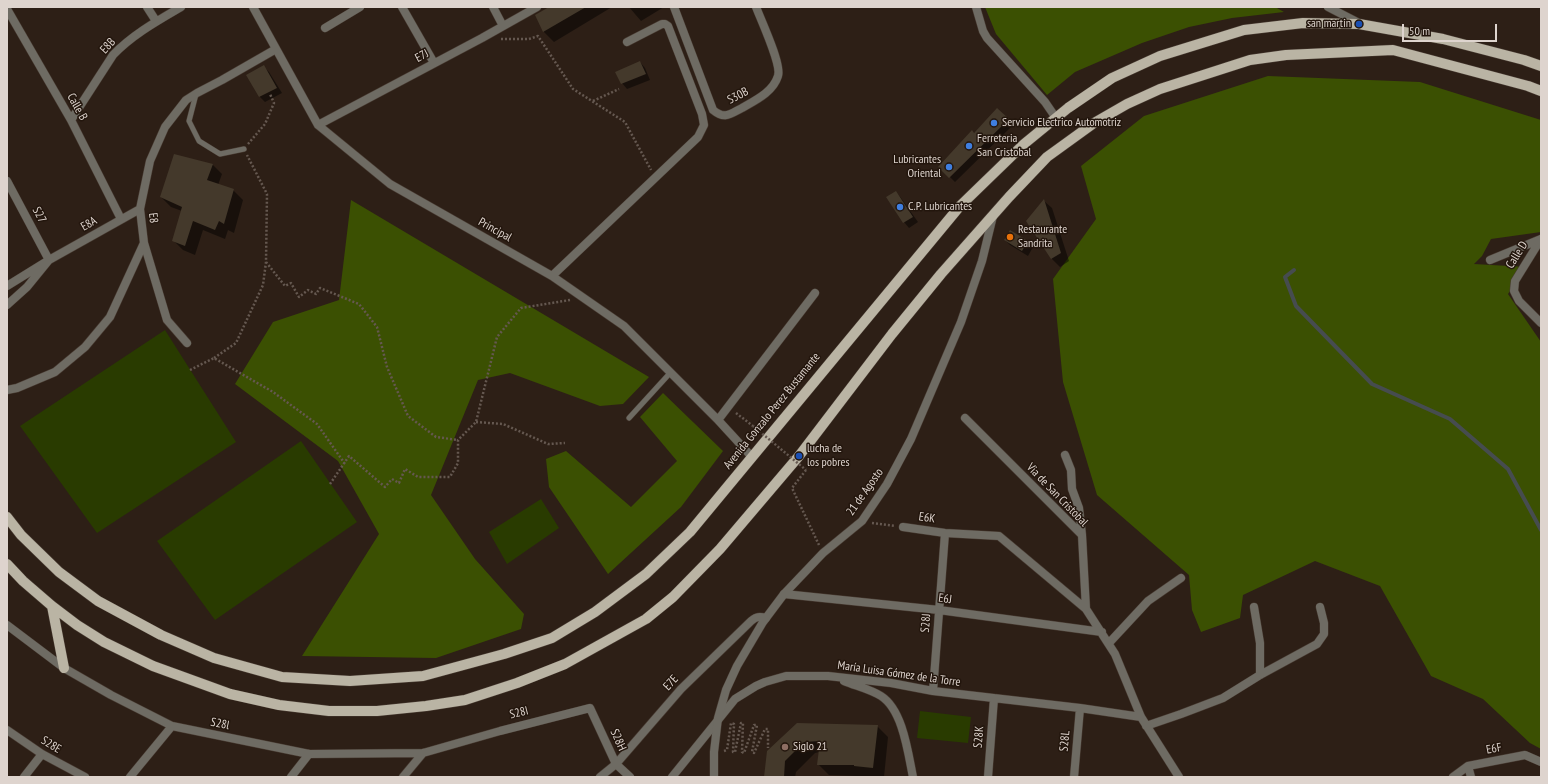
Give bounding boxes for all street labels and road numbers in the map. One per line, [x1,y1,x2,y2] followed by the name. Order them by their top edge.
[97,35,119,57] street label: E8B
[413,46,431,66] street label: E7J
[725,85,751,107] street label: S30B
[64,91,90,123] street label: Calle B
[29,205,49,225] street label: S27
[145,212,161,224] street label: E8
[78,214,100,234] street label: E8A
[476,215,514,245] street label: Principal
[1503,239,1531,271] street label: Calle D
[721,350,823,472] street label: Avenida Gonzalo Perez Bustamante
[1023,460,1091,530] street label: Via de San Cristobal
[844,466,886,518] street label: 21 de Agosto
[918,510,936,526] street label: E6K
[937,591,953,607] street label: E6J
[918,613,934,633] street label: S28J
[837,658,961,690] street label: María Luisa Gómez de la Torre
[660,672,682,694] street label: E7E
[508,704,530,722] street label: S28I
[209,715,231,733] street label: S28l
[971,725,987,749] street label: S28K
[607,727,629,753] street label: S28H
[1057,730,1073,752] street label: S28L
[38,733,64,757] street label: S28E
[1485,740,1503,758] street label: E6F

